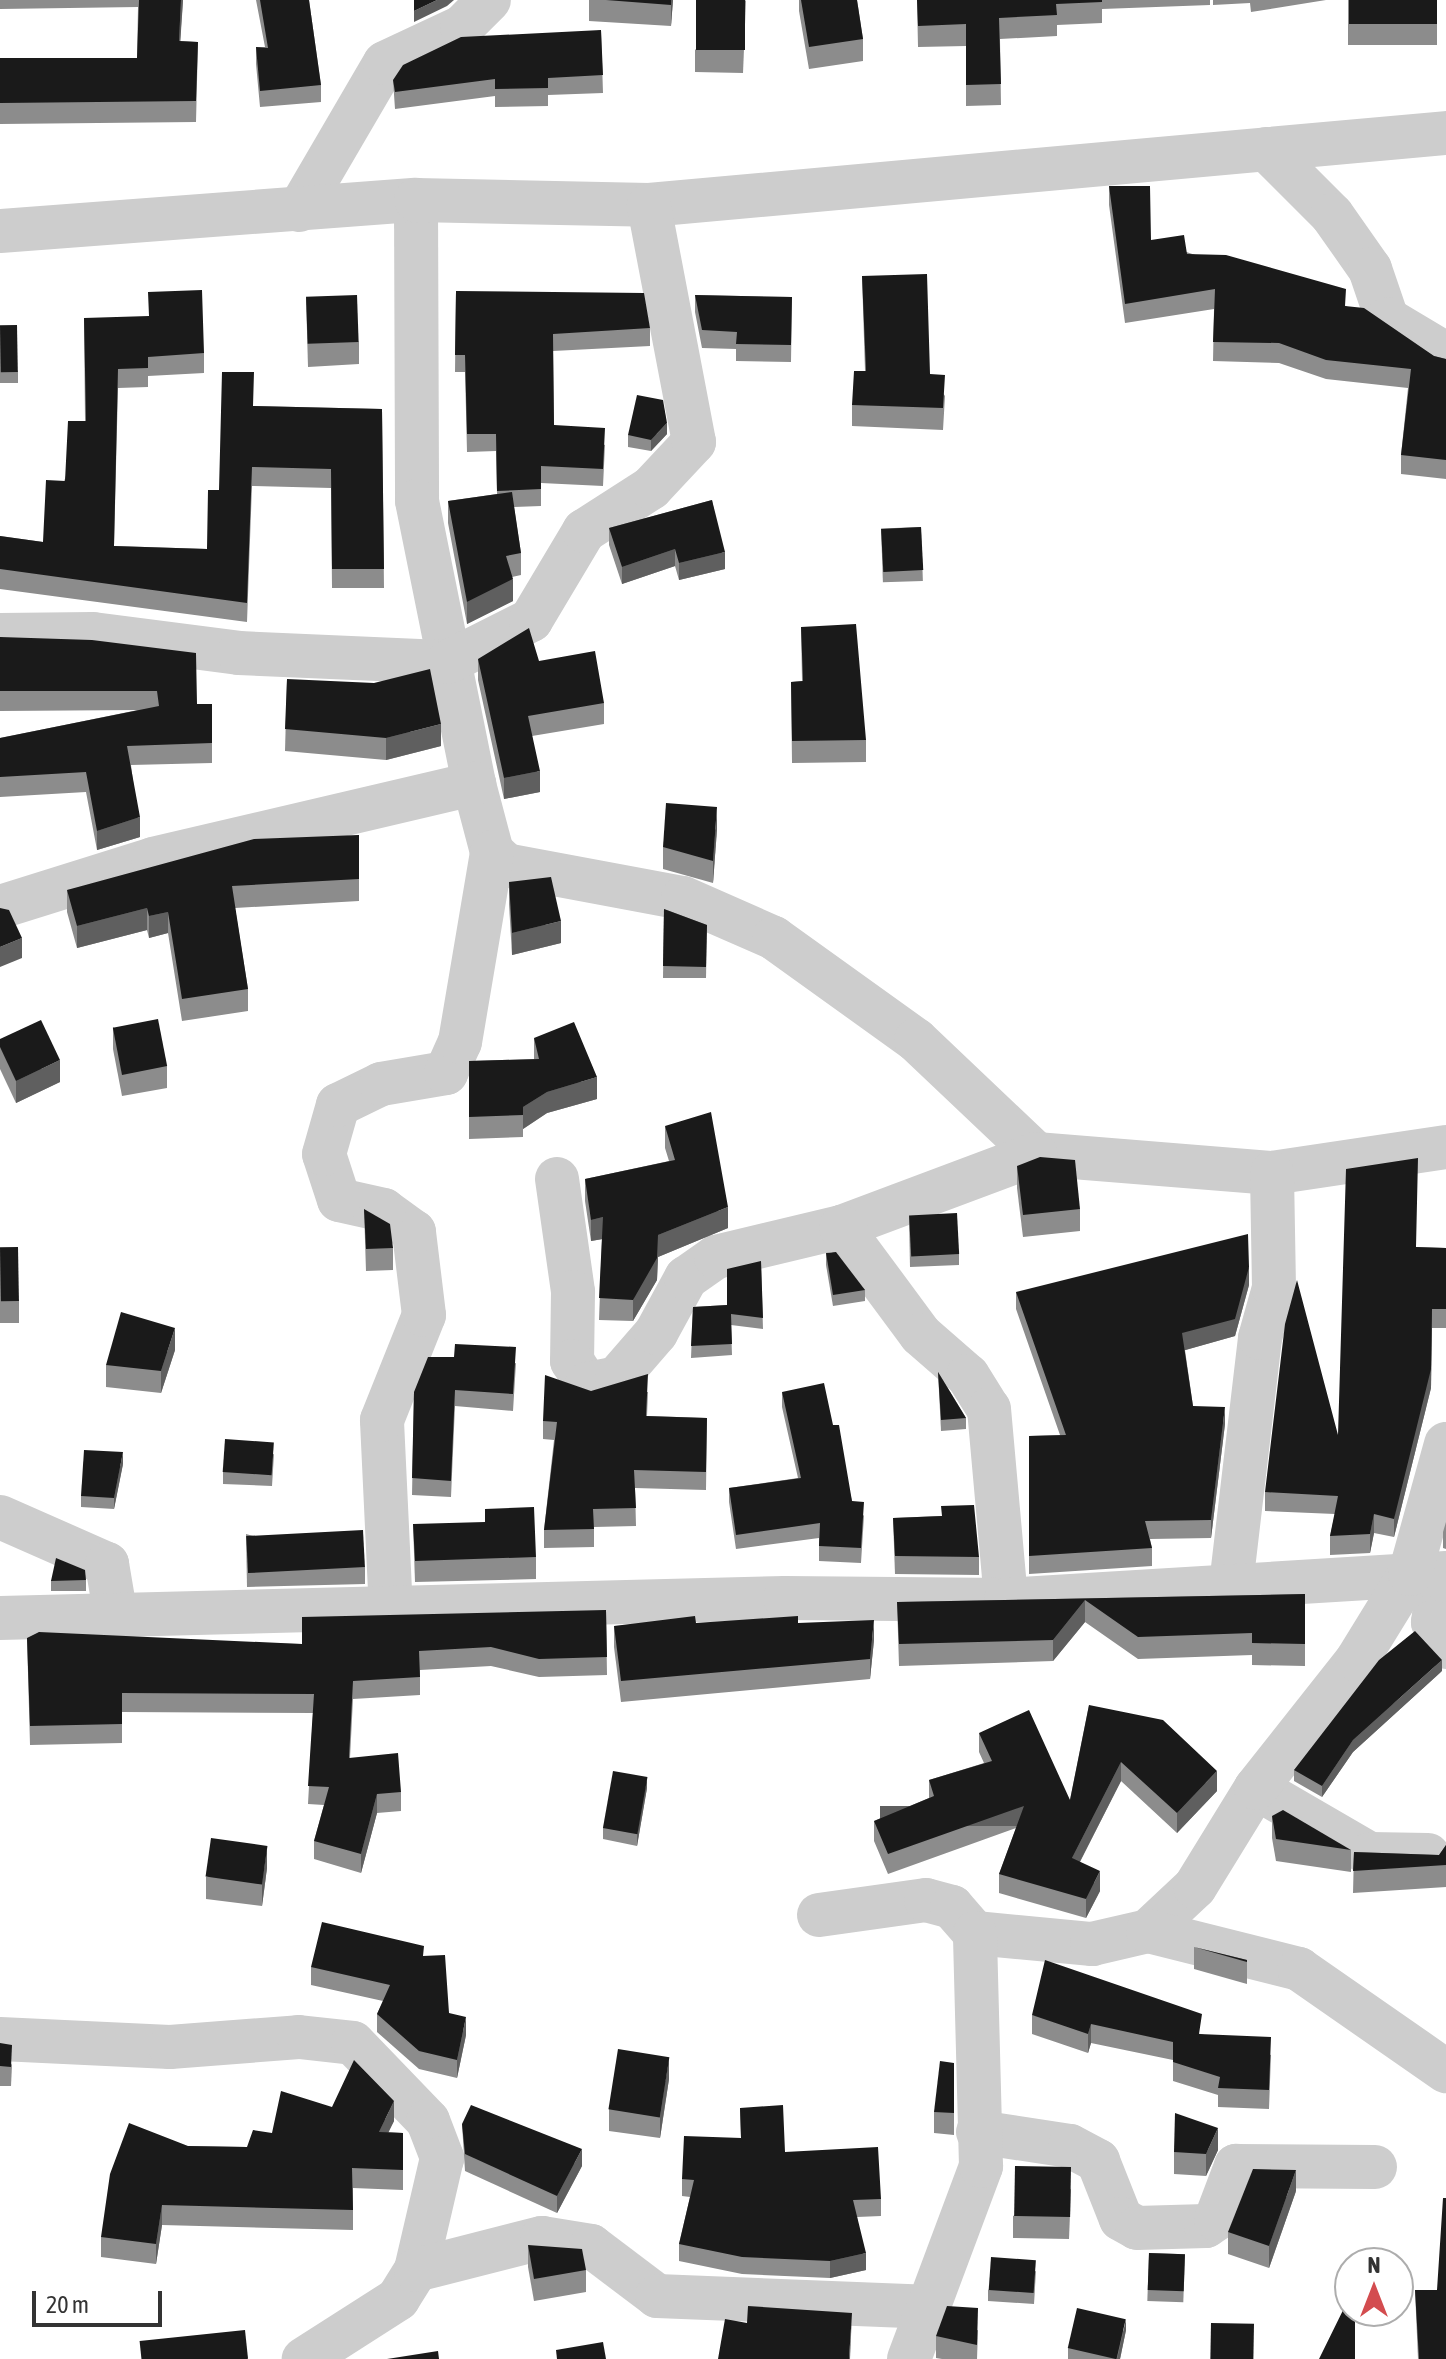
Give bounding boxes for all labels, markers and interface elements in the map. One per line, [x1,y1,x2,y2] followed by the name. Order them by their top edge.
[1334,2247,1414,2327] north arrow
[1368,2252,1380,2278] text: N
[36,2275,166,2325] scale bar
[46,2291,89,2318] text: 20 m

